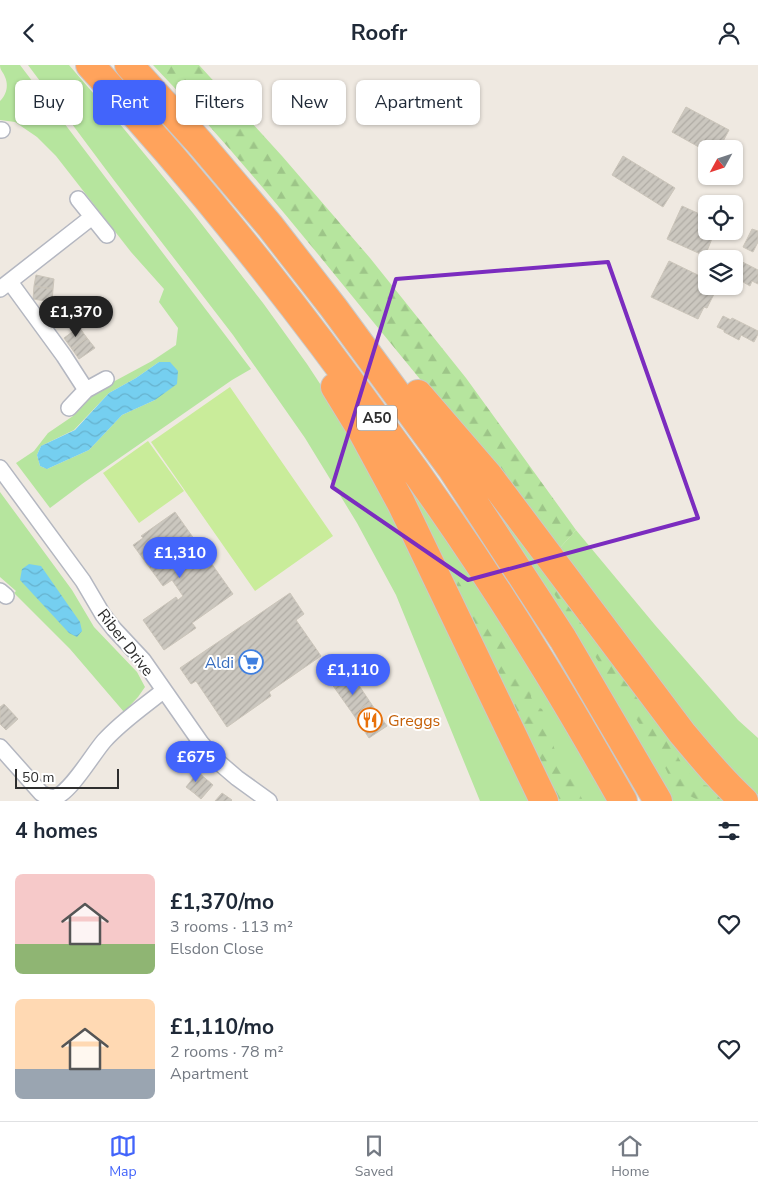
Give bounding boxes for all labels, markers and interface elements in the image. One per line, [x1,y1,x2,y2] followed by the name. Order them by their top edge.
[351,18,407,48] text: Roofr
[15,19,43,47] icon: back
[715,19,743,47] icon: person
[15,80,83,125] chip: Buy
[93,80,166,125] chip: Rent
[176,80,262,125] chip: Filters
[272,80,346,125] chip: New
[356,80,480,125] chip: Apartment
[698,140,742,185] north arrow
[698,140,743,295] map controls
[698,195,743,240] button: locate
[698,250,743,295] button: layers
[35,295,117,338] pin: £1,370
[50,301,102,323] text: £1,370
[357,405,397,431] road number: A50
[139,537,221,579] pin: £1,310
[154,542,206,564] text: £1,310
[92,604,159,681] street label: Riber Drive
[238,649,264,675] supermarket icon: Aldi
[205,652,234,674] place label: Aldi
[312,653,394,696] pin: £1,110
[327,659,379,681] text: £1,110
[357,707,383,733] restaurant icon: Greggs
[388,710,440,732] place label: Greggs
[166,741,226,783] pin: £675
[177,746,215,768] text: £675
[15,766,119,789] scale bar
[22,768,54,787] text: 50 m
[15,817,98,845] text: 4 homes
[715,817,743,845] icon: filters
[170,888,274,916] text: £1,370/mo
[55,894,115,954] icon: home
[715,910,743,938] icon: heart
[170,916,293,938] text: 3 rooms · 113 m²
[170,938,264,960] text: Elsdon Close
[170,1013,274,1041] text: £1,110/mo
[55,1019,115,1079] icon: home
[715,1035,743,1063] icon: heart
[170,1041,283,1063] text: 2 rooms · 78 m²
[170,1063,248,1085] text: Apartment
[109,1132,137,1181] tab: Map
[355,1132,393,1181] tab: Saved
[611,1132,649,1181] tab: Home

